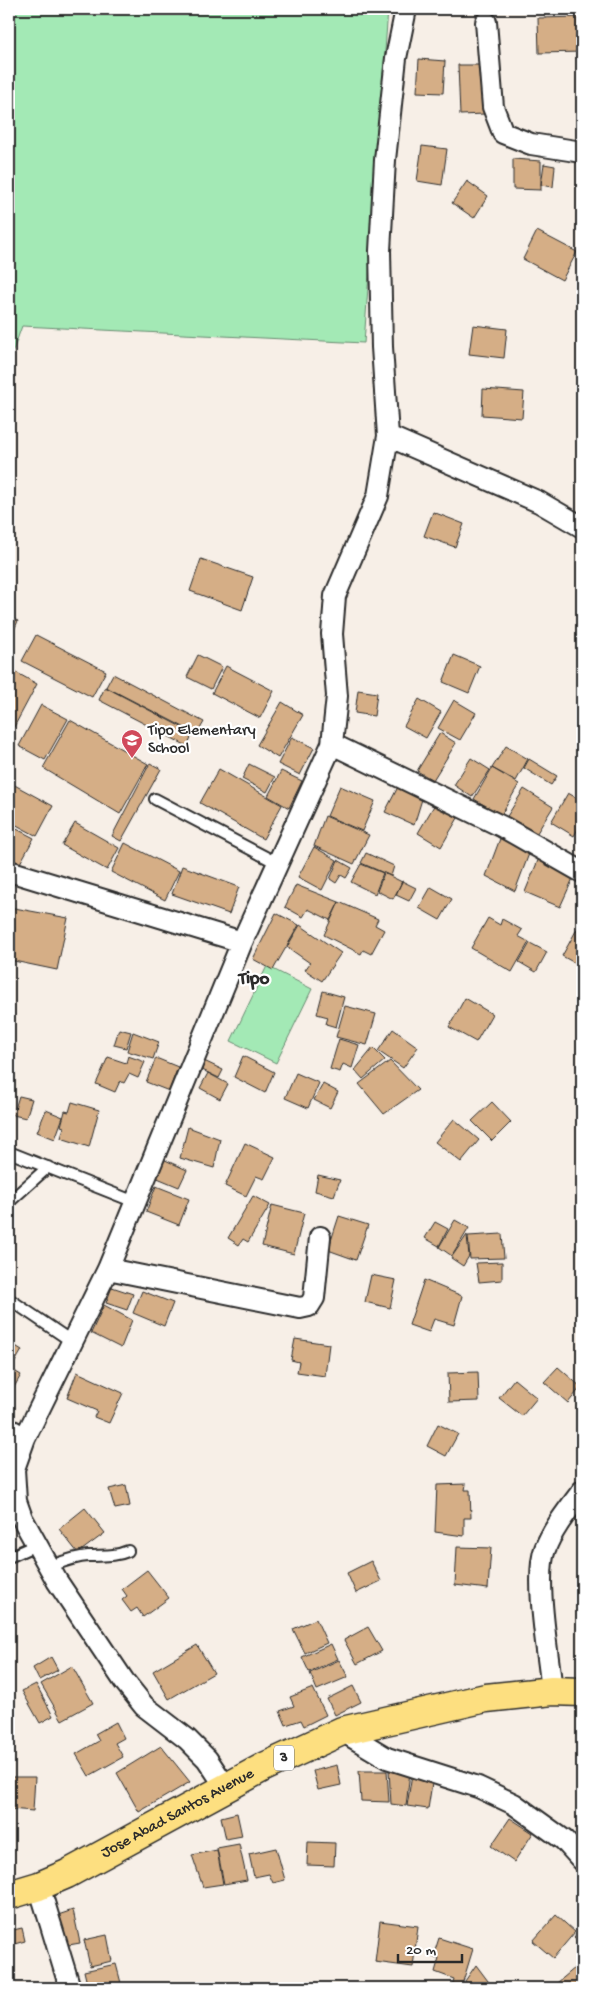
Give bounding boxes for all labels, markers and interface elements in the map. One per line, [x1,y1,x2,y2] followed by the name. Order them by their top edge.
[147,722,256,759] place label: Tipo Elementary School
[120,728,144,759] school or university icon: Tipo Elementary School
[237,968,269,991] district label: Tipo
[274,1746,294,1770] road number: 3
[98,1764,258,1863] street label: Jose Abad Santos Avenue
[398,1932,462,1964] scale bar
[406,1942,436,1960] text: 20 m

